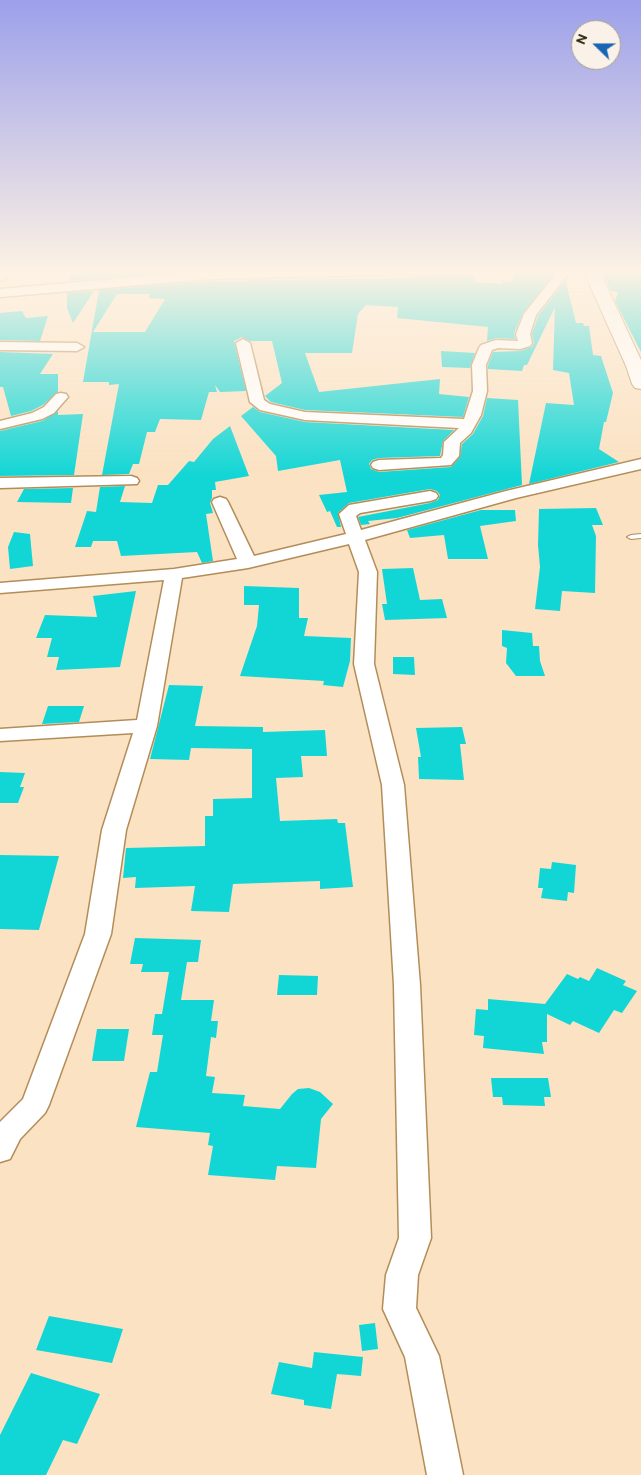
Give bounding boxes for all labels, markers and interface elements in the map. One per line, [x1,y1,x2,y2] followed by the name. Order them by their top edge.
[571,20,621,70] north arrow
[573,32,592,47] text: N

